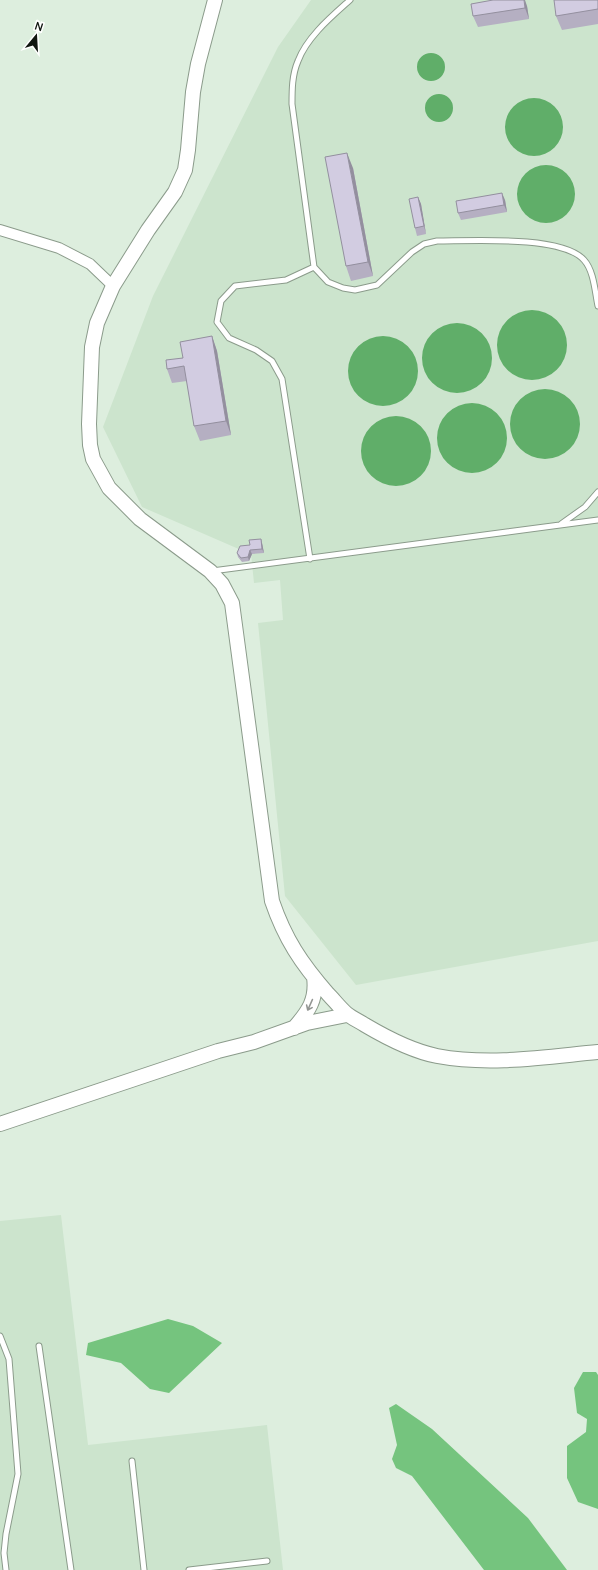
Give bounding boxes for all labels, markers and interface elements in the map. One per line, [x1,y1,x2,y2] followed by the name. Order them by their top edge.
[16,16,56,56] north arrow
[33,18,45,34] text: N
[306,998,314,1010] one-way arrow

